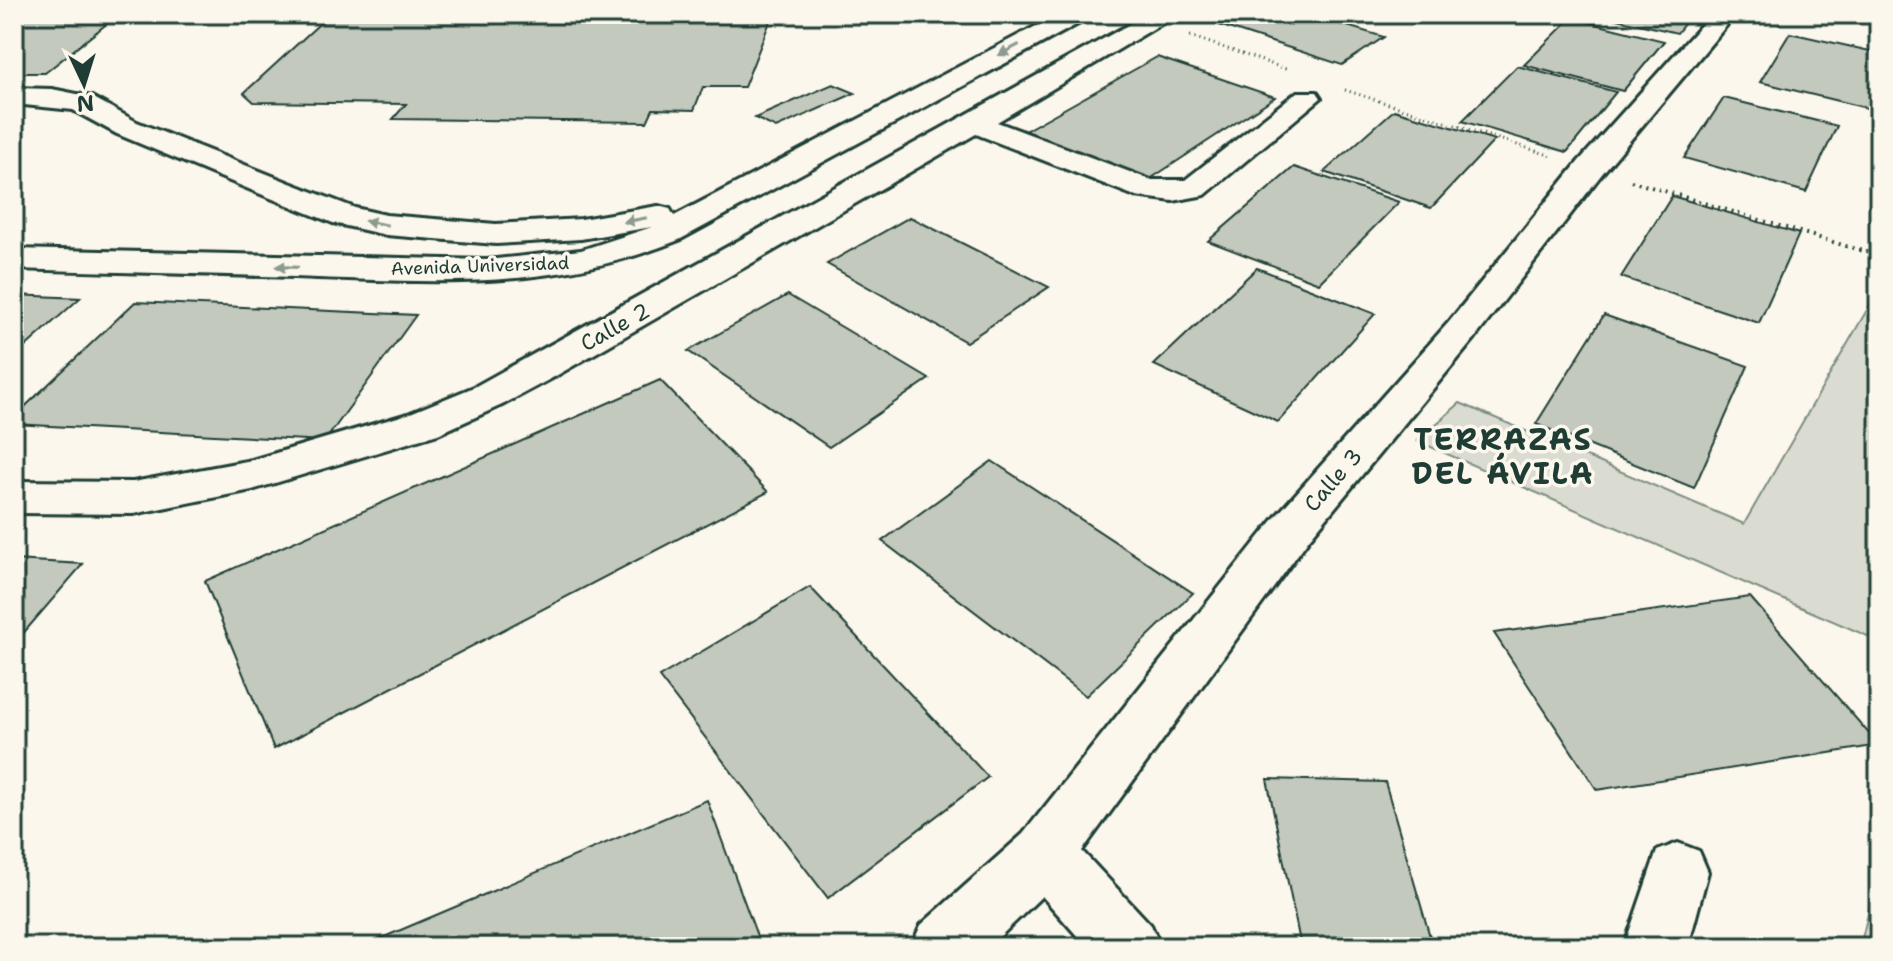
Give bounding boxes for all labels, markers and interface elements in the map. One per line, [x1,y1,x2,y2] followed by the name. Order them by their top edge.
[44,44,124,124] north arrow
[998,44,1021,57] one-way arrow
[76,88,95,119] text: N
[622,214,647,227] one-way arrow
[363,216,388,228] one-way arrow
[390,251,570,281] street label: Avenida Universidad
[274,261,299,273] one-way arrow
[575,296,655,358] street label: Calle 2
[1411,419,1595,494] district label: TERRAZAS DEL ÁVILA
[1297,442,1369,518] street label: Calle 3

